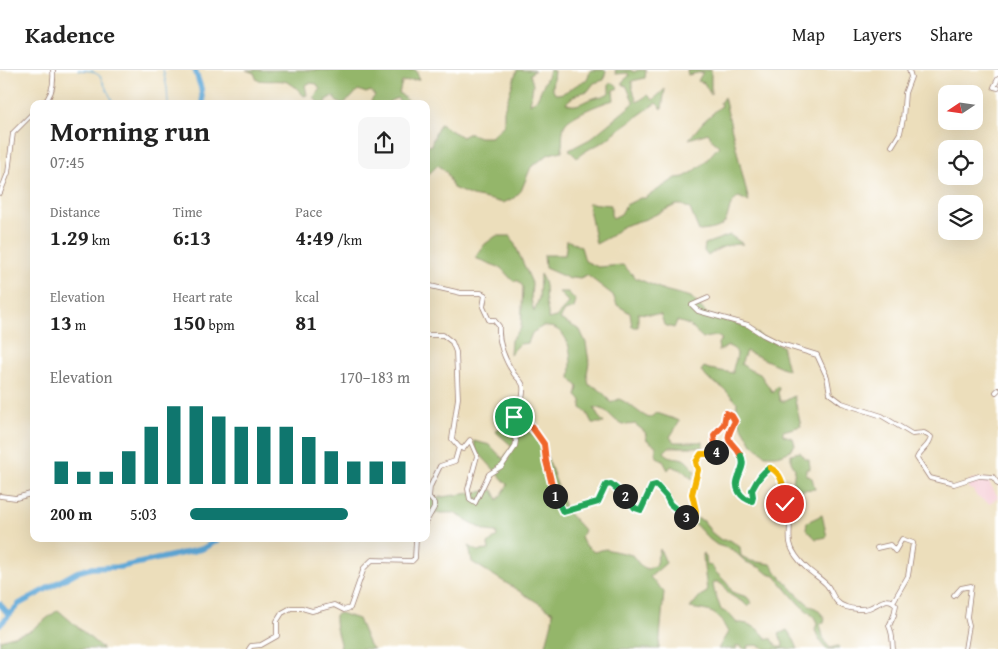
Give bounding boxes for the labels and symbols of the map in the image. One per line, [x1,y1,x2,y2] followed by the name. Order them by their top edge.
[938,85,982,130] north arrow
[493,396,535,438] pin
[704,440,728,464] pin: 4
[764,483,806,525] pin
[542,484,568,508] pin: 1
[612,484,638,508] pin: 2
[674,504,698,530] pin: 3

